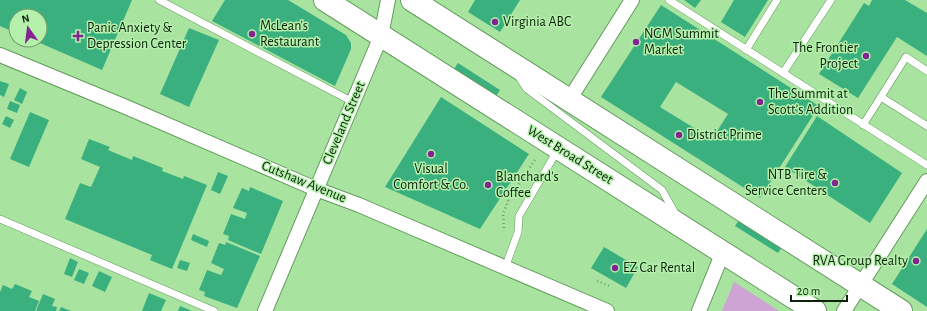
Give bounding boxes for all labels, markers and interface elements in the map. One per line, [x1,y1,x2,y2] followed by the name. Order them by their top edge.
[8,8,48,48] north arrow
[21,13,31,25] text: N
[503,15,571,29] place label: Virginia ABC
[490,17,500,27] marker: Virginia ABC
[260,19,320,49] place label: McLean's Restaurant
[87,21,187,51] place label: Panic Anxiety & Depression Center
[644,27,719,57] place label: NGM Summit Market
[247,29,257,39] marker: McLean's Restaurant
[72,30,84,42] marker: Panic Anxiety & Depression Center
[631,37,641,47] marker: NGM Summit Market
[792,41,859,71] place label: The Frontier Project
[861,51,871,61] marker: The Frontier Project
[320,79,368,167] street label: Cleveland Street
[768,87,853,117] place label: The Summit at Scott’s Addition
[755,97,765,107] marker: The Summit at Scott’s Addition
[525,123,616,187] street label: West Broad Street
[687,128,762,142] place label: District Prime
[674,130,684,140] marker: District Prime
[426,149,436,159] marker: Visual Comfort & Co.
[260,159,348,205] street label: Cutshaw Avenue
[393,162,469,192] place label: Visual Comfort & Co.
[745,168,827,198] place label: NTB Tire & Service Centers
[496,170,559,200] place label: Blanchard's Coffee
[830,178,840,188] marker: NTB Tire & Service Centers
[483,180,493,190] marker: Blanchard's Coffee
[812,254,908,268] place label: RVA Group Realty
[911,256,921,266] marker: RVA Group Realty
[623,261,695,275] place label: EZ Car Rental
[610,263,620,273] marker: EZ Car Rental
[791,277,847,303] scale bar
[797,285,820,297] text: 20 m

